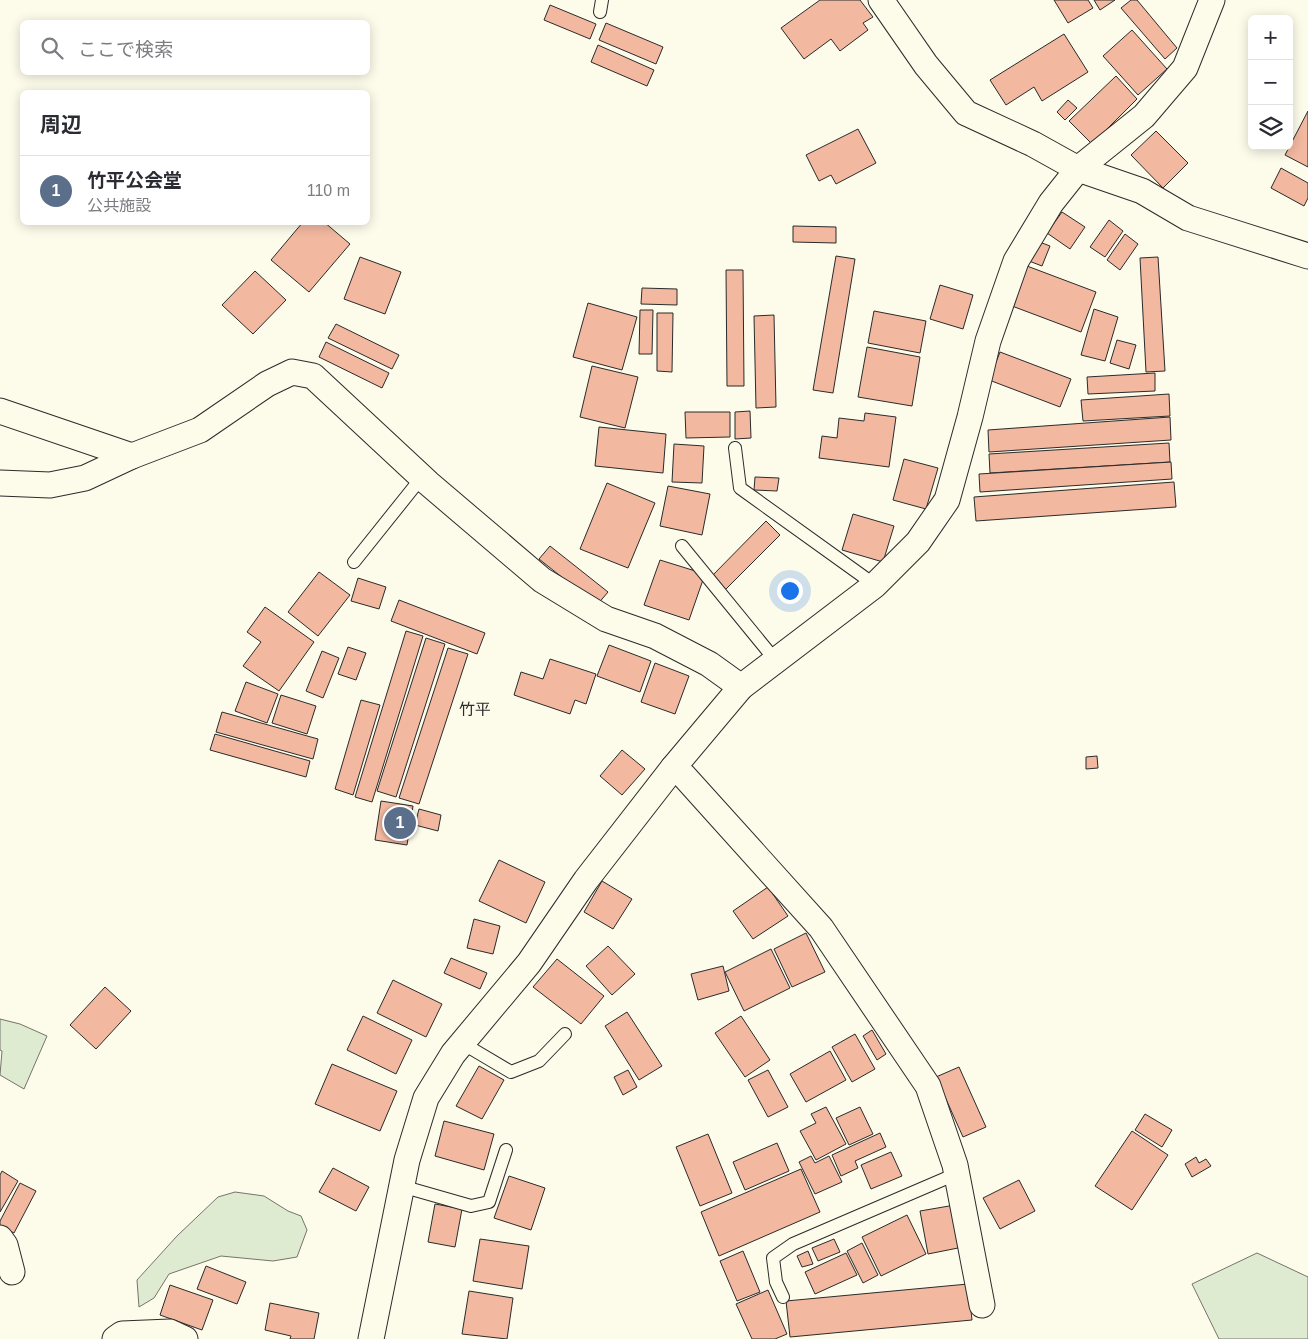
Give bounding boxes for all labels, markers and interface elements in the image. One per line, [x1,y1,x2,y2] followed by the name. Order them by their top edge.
[1248,15,1293,150] map controls
[1248,15,1293,60] button: +
[20,20,370,75] search box
[38,34,66,62] icon: search
[78,39,173,60] text: ここで検索
[1248,60,1293,105] button: −
[1248,105,1293,150] button: layers
[40,113,82,136] text: 周辺
[87,170,182,191] text: 竹平公会堂
[52,182,60,199] text: 1
[307,182,350,199] text: 110 m
[87,197,151,214] text: 公共施設
[777,578,803,604] your location
[459,701,491,718] district label: 竹平
[384,804,416,842] pin: 1

